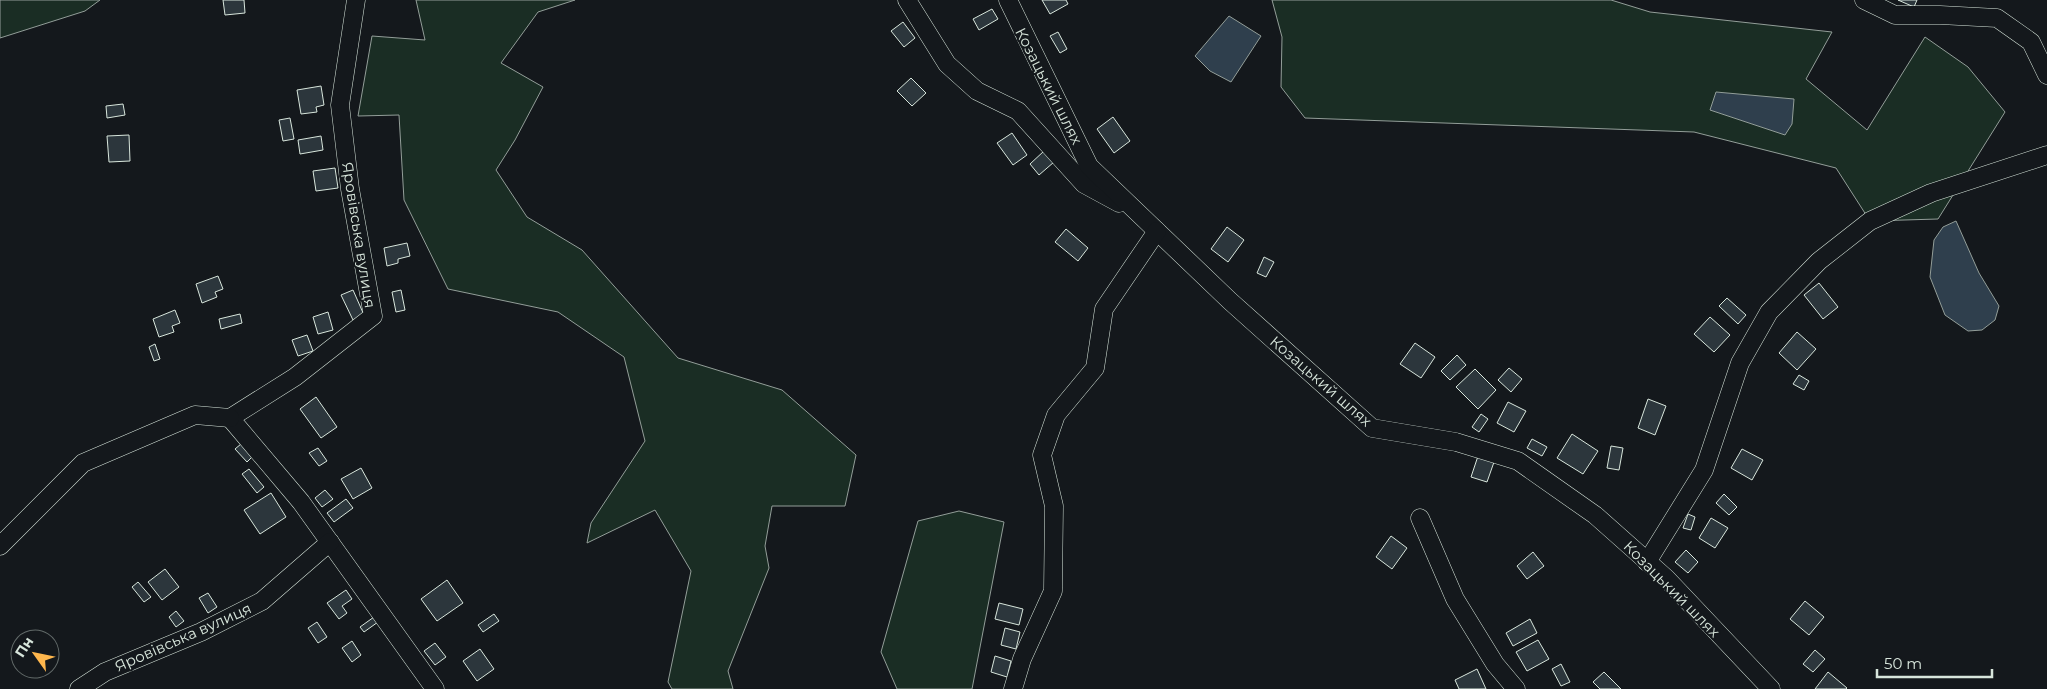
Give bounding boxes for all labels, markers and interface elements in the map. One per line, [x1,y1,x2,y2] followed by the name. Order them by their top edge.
[1011,24,1087,148] street label: Козацький шлях
[338,161,380,309] street label: Яровівська вулиця
[1266,332,1376,430] street label: Козацький шлях
[1620,537,1724,641] street label: Козацький шлях
[112,598,254,676] street label: Яровівська вулиця
[10,629,60,679] north arrow
[11,633,37,661] text: Пн
[1877,646,1992,678] scale bar
[1884,654,1922,673] text: 50 m

